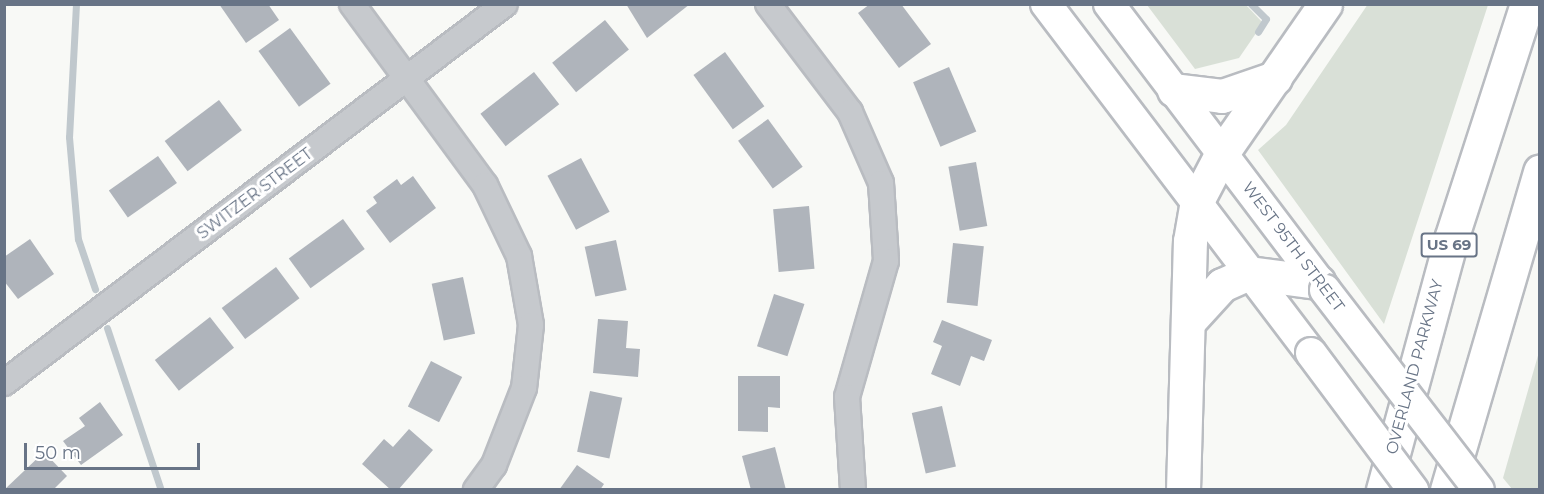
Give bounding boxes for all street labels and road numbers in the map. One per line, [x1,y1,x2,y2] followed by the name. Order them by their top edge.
[194,144,316,244] street label: SWITZER STREET
[1238,178,1348,316] street label: WEST 95TH STREET
[1420,233,1478,257] road number: US 69
[1382,277,1448,457] street label: OVERLAND PARKWAY

